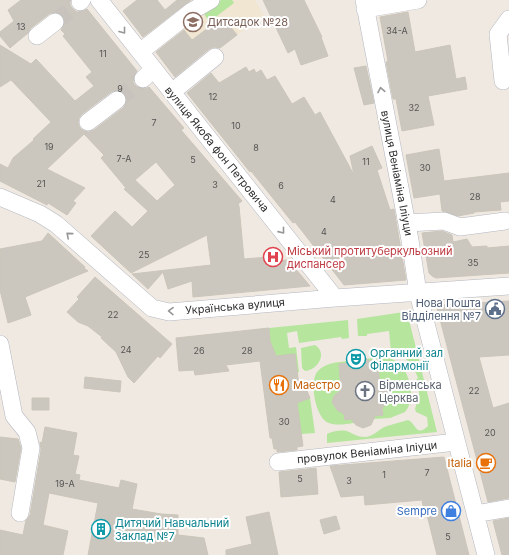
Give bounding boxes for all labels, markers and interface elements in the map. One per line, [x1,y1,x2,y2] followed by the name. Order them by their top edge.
[182,11,204,33] school or university icon: Дитсадок №28
[207,15,288,29] place label: Дитсадок №28
[16,21,26,32] house number: 13
[386,25,408,36] house number: 34-А
[118,26,125,33] one-way arrow
[99,48,107,59] house number: 11
[117,83,123,94] house number: 9
[162,83,272,215] street label: вулиця Якоба фон Петровича
[377,86,386,93] one-way arrow
[208,91,218,102] house number: 12
[408,102,420,113] house number: 32
[378,109,416,237] street label: вулиця Веніаміна Іліуци
[151,117,157,128] house number: 7
[231,120,241,131] house number: 10
[44,141,54,152] house number: 19
[253,142,259,153] house number: 8
[116,153,132,164] house number: 7-А
[190,154,196,165] house number: 5
[362,156,370,167] house number: 11
[419,162,431,173] house number: 30
[36,178,46,189] house number: 21
[212,179,218,190] house number: 3
[278,180,284,191] house number: 6
[469,191,481,202] house number: 28
[330,194,336,205] house number: 4
[278,226,285,233] one-way arrow
[321,226,327,237] house number: 4
[66,232,74,240] one-way arrow
[287,244,453,271] place label: Міський протитуберкульозний диспансер
[262,246,284,268] hospital icon: Міський протитуберкульозний диспансер
[139,249,149,260] house number: 25
[467,257,479,268] house number: 35
[185,295,285,317] street label: Українська вулиця
[401,296,481,323] place label: Нова Пошта Відділення №7
[484,298,506,320] public building icon: Нова Пошта Відділення №7
[168,307,174,315] one-way arrow
[108,309,118,320] house number: 22
[120,344,132,355] house number: 24
[193,345,205,356] house number: 26
[241,345,253,356] house number: 28
[370,346,443,373] place label: Органний зал Філармонії
[345,348,367,370] theatre icon: Органний зал Філармонії
[268,374,290,396] restaurant icon: Маестро
[293,378,341,392] place label: Маестро
[379,378,442,405] place label: Вірменська Церква
[354,380,376,402] church icon: Вірменська Церква
[469,385,479,396] house number: 22
[278,416,290,427] house number: 30
[484,427,496,438] house number: 20
[296,438,438,466] street label: провулок Веніаміна Іліуци
[475,452,497,474] cafe icon: Italia
[448,456,472,470] place label: Italia
[424,467,430,478] house number: 7
[382,469,386,480] house number: 1
[297,473,303,484] house number: 5
[346,475,352,486] house number: 3
[55,478,75,489] house number: 19-А
[440,500,462,522] shop icon: Sempre
[397,504,437,518] place label: Sempre
[115,516,229,543] place label: Дитячий Навчальний Заклад №7
[90,518,112,540] building icon: Дитячий Навчальний Заклад №7
[445,531,451,542] house number: 5

